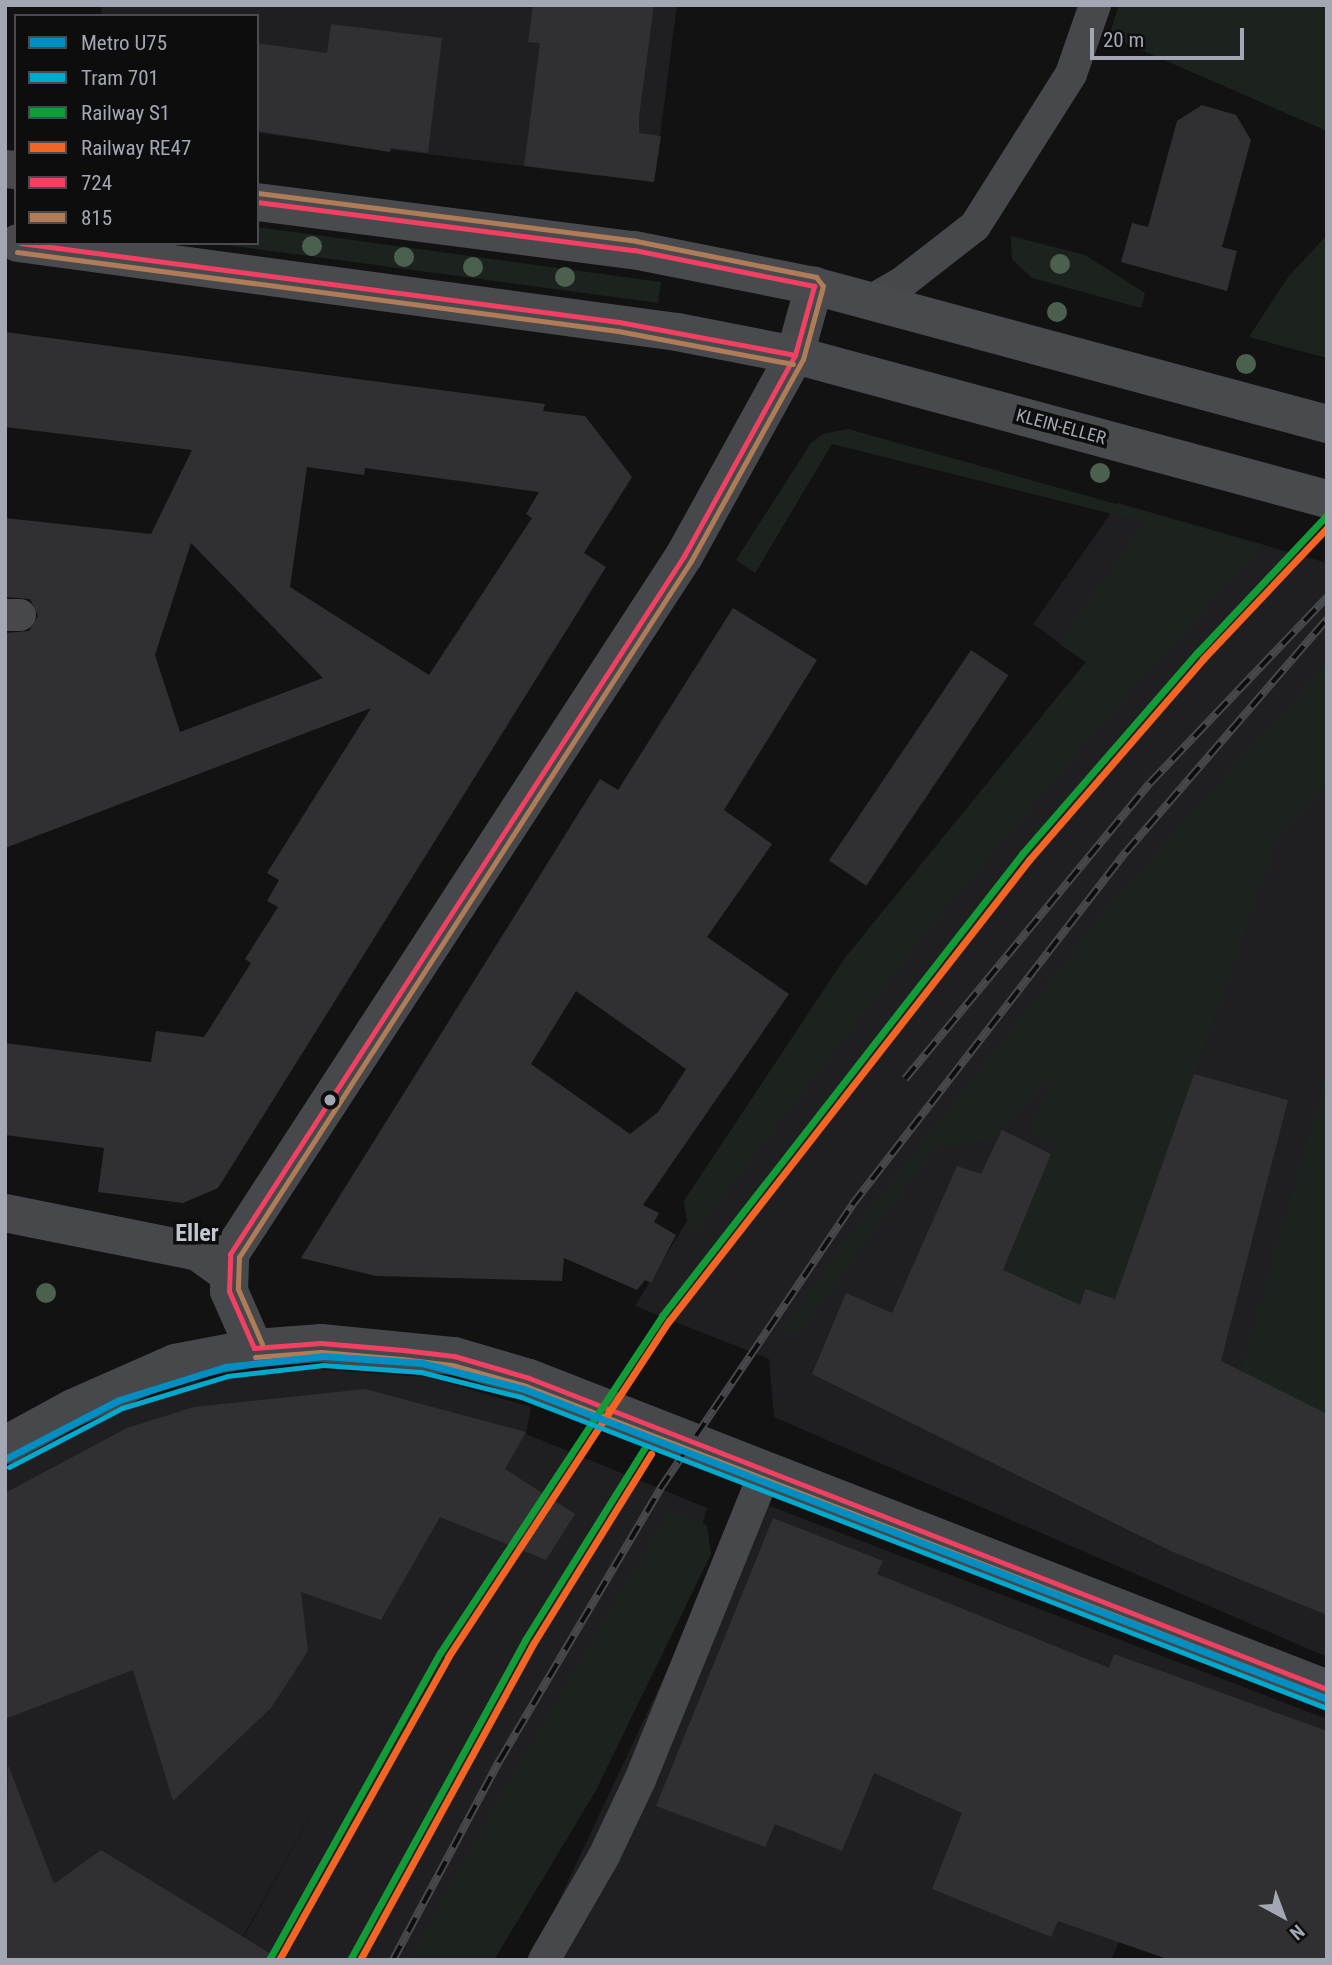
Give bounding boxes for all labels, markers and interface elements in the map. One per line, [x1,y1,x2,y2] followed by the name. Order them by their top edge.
[14,14,259,245] legend
[1094,14,1248,58] scale bar
[1103,28,1144,52] text: 20 m
[81,31,167,55] text: Metro U75
[81,66,159,90] text: Tram 701
[81,101,170,125] text: Railway S1
[81,136,191,160] text: Railway RE47
[81,171,112,195] text: 724
[81,206,112,230] text: 815
[1014,405,1108,449] street label: KLEIN-ELLER
[323,1093,337,1107] unlabelled marker
[175,1220,219,1248] district label: Eller
[1248,1881,1318,1951] north arrow
[1285,1920,1309,1945] text: N

